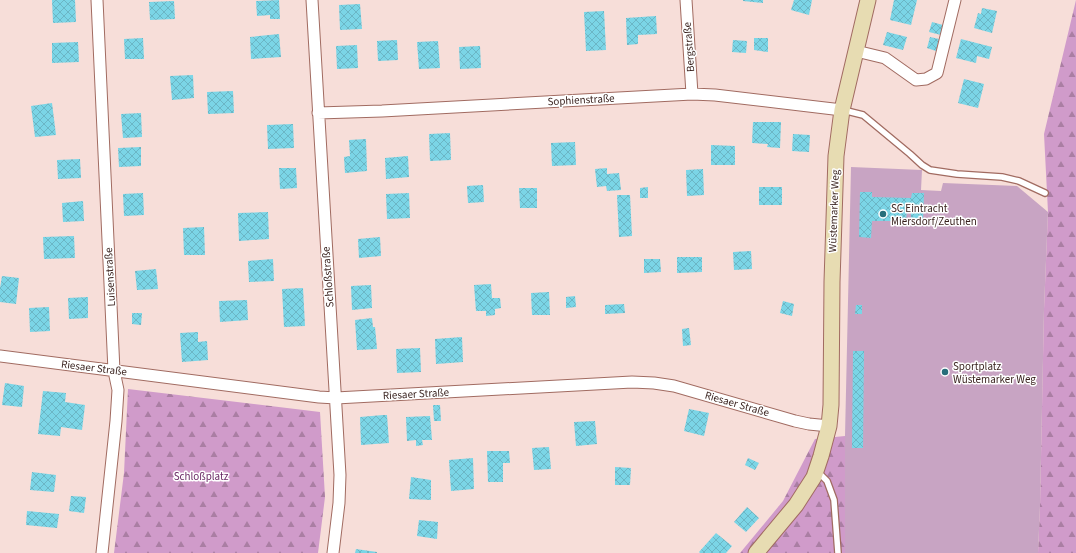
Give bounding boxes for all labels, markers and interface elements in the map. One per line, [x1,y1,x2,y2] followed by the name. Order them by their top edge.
[680,21,698,73] street label: Bergstraße
[547,91,615,109] street label: Sophienstraße
[825,169,843,253] street label: Wüstemarker Weg
[891,201,977,229] place label: SC Eintracht Miersdorf/Zeuthen
[878,209,888,219] marker: SC Eintracht Miersdorf/Zeuthen
[318,246,338,308] street label: Schloßstraße
[101,247,119,307] street label: Luisenstraße
[60,357,128,380] street label: Riesaer Straße
[953,359,1036,387] place label: Sportplatz Wüstemarker Weg
[940,367,950,377] marker: Sportplatz Wüstemarker Weg
[383,385,450,403] street label: Riesaer Straße
[703,388,771,420] street label: Riesaer Straße
[174,469,229,484] park label: Schloßplatz

